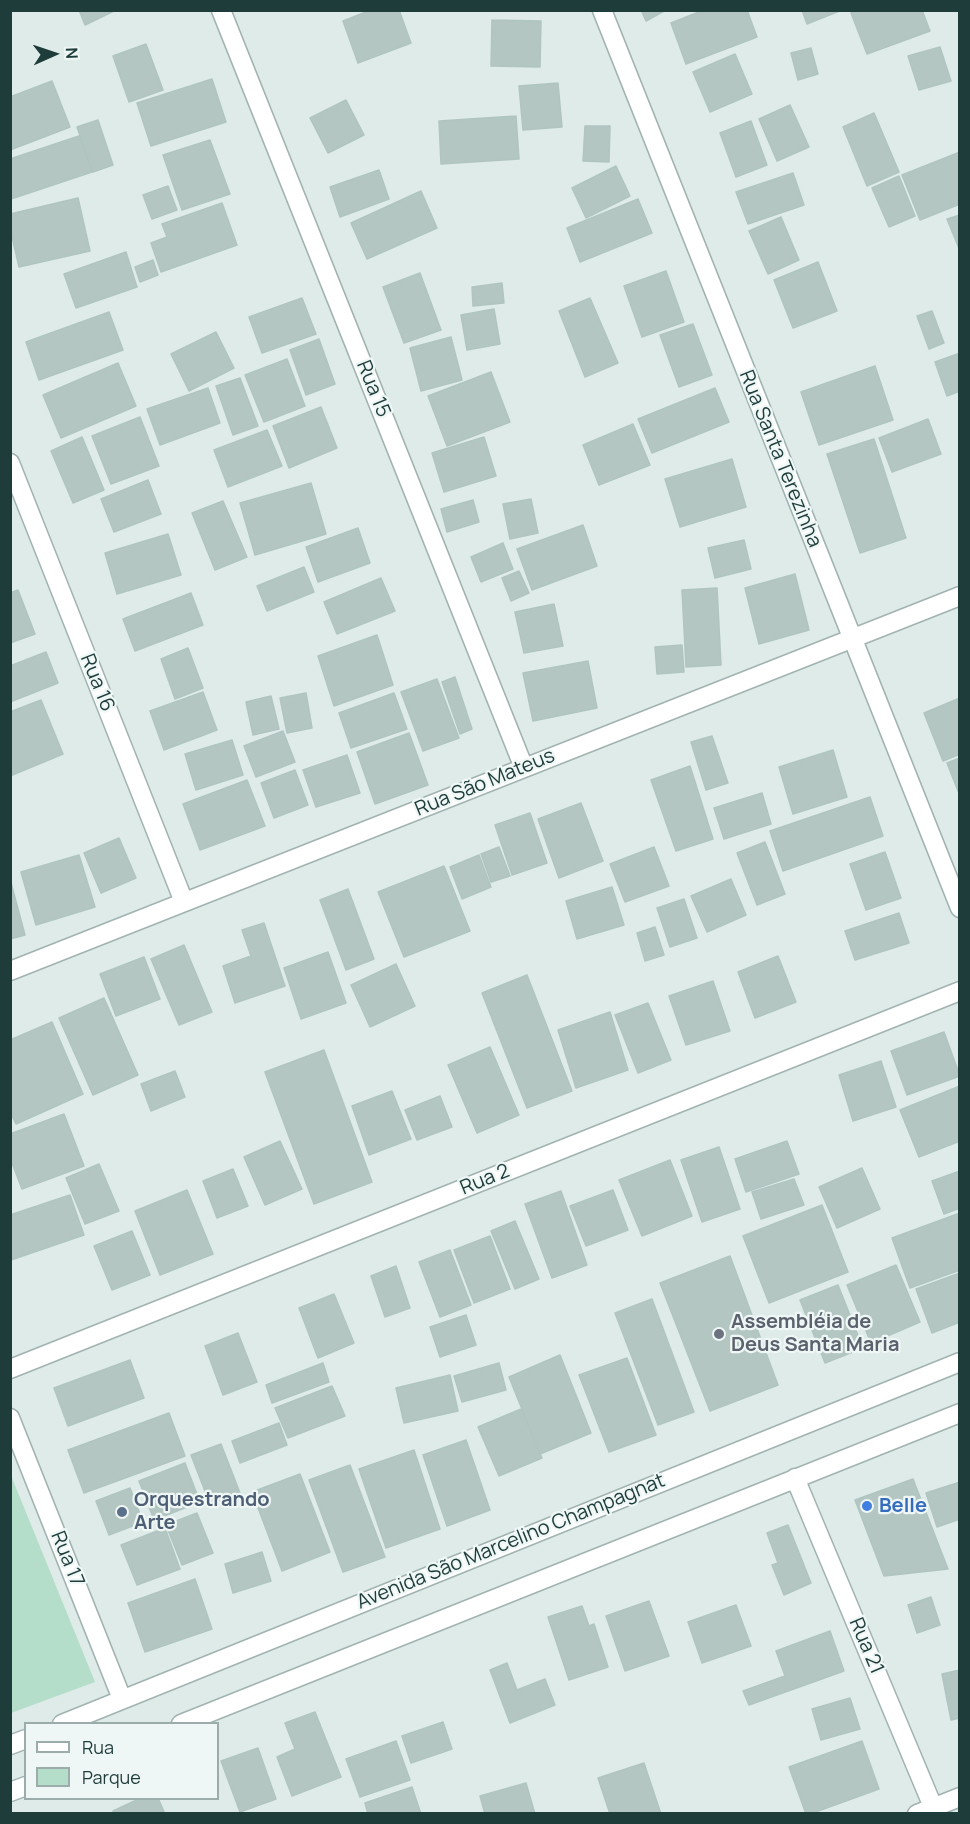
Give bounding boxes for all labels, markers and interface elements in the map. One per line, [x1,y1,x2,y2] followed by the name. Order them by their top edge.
[24,24,84,84] north arrow
[61,47,83,59] text: N
[351,357,395,421] street label: Rua 15
[733,367,827,551] street label: Rua Santa Terezinha
[75,651,119,715] street label: Rua 16
[412,744,558,822] street label: Rua São Mateus
[457,1159,513,1201] street label: Rua 2
[731,1310,899,1357] place label: Assembléia de Deus Santa Maria
[712,1327,726,1341] marker: Assembléia de Deus Santa Maria
[353,1469,669,1615] street label: Avenida São Marcelino Champagnat
[134,1488,270,1535] place label: Orquestrando Arte
[879,1494,927,1518] place label: Belle
[860,1499,874,1513] marker: Belle
[115,1505,129,1519] marker: Orquestrando Arte
[45,1528,89,1590] street label: Rua 17
[843,1614,889,1678] street label: Rua 21
[24,1722,219,1800] legend
[82,1735,114,1759] text: Rua
[82,1765,141,1789] text: Parque

